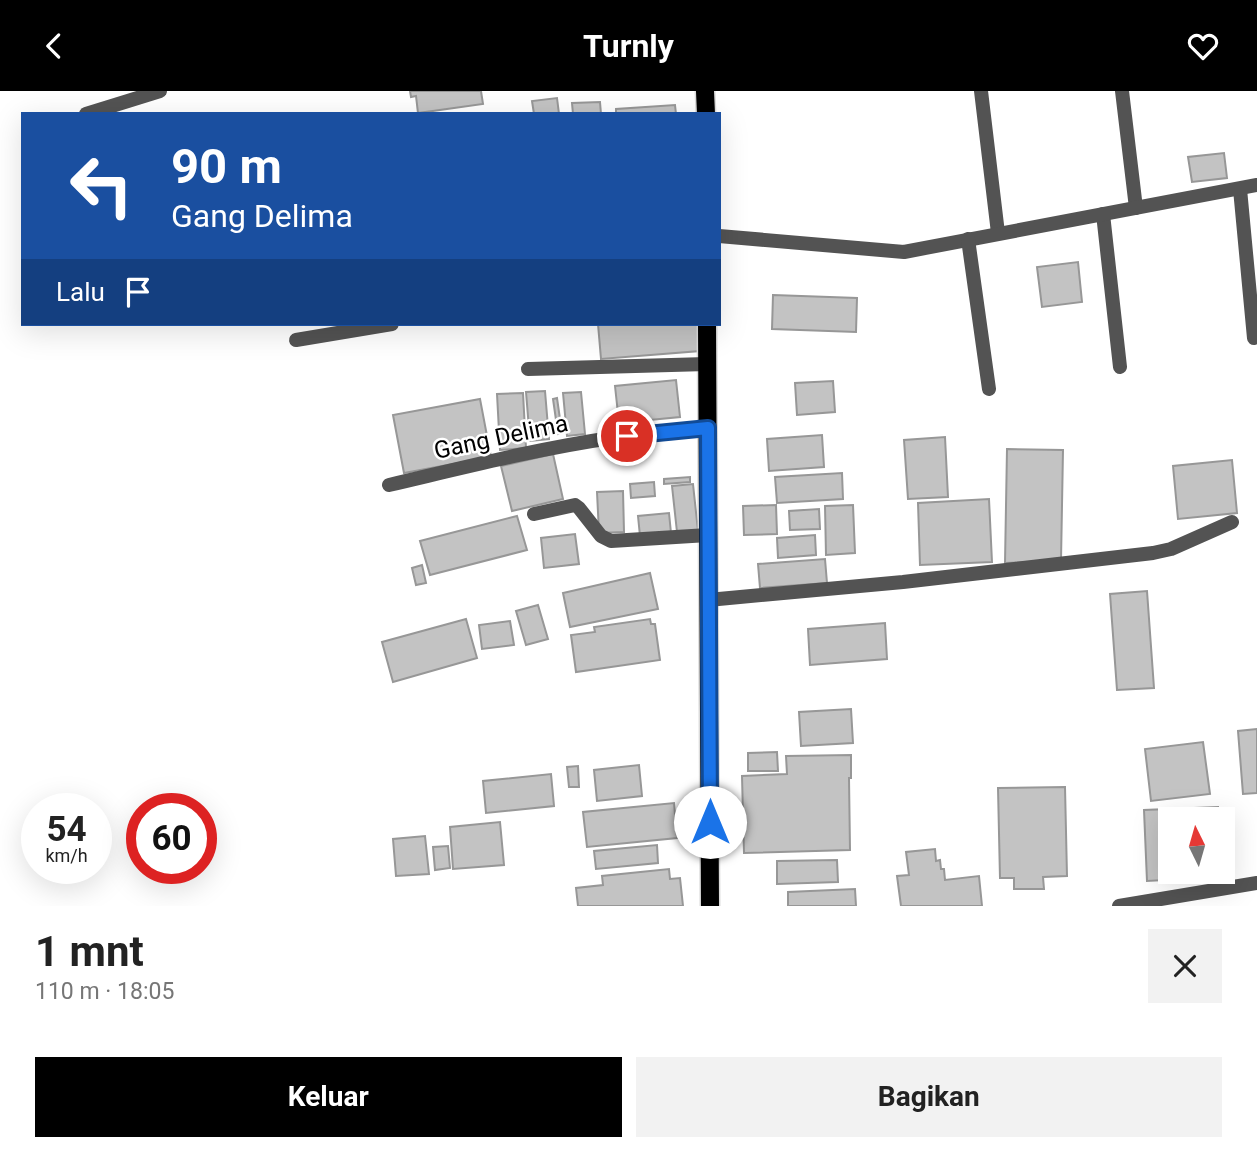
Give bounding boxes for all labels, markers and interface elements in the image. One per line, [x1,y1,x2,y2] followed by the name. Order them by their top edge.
[35,27,73,65] icon: back
[583,27,674,65] text: Turnly
[1184,27,1222,65] icon: heart
[171,138,282,195] text: 90 m
[56,140,147,231] icon: left
[171,197,353,235] text: Gang Delima
[119,273,157,311] icon: arrive
[56,277,105,307] text: Lalu
[597,406,657,466] pin
[431,409,571,465] street label: Gang Delima
[608,417,646,455] icon: arrive
[673,785,747,859] position arrow
[126,793,217,884] speed limit sign: 60
[1158,807,1236,884] north arrow
[1158,807,1235,884] map controls
[46,809,87,850] text: 54
[45,845,88,866] text: km/h
[35,927,144,976] text: 1 mnt
[1148,929,1222,1003] button: close
[35,978,174,1005] text: 110 m · 18:05
[35,1057,622,1137] button: Keluar
[636,1057,1222,1137] button: Bagikan

